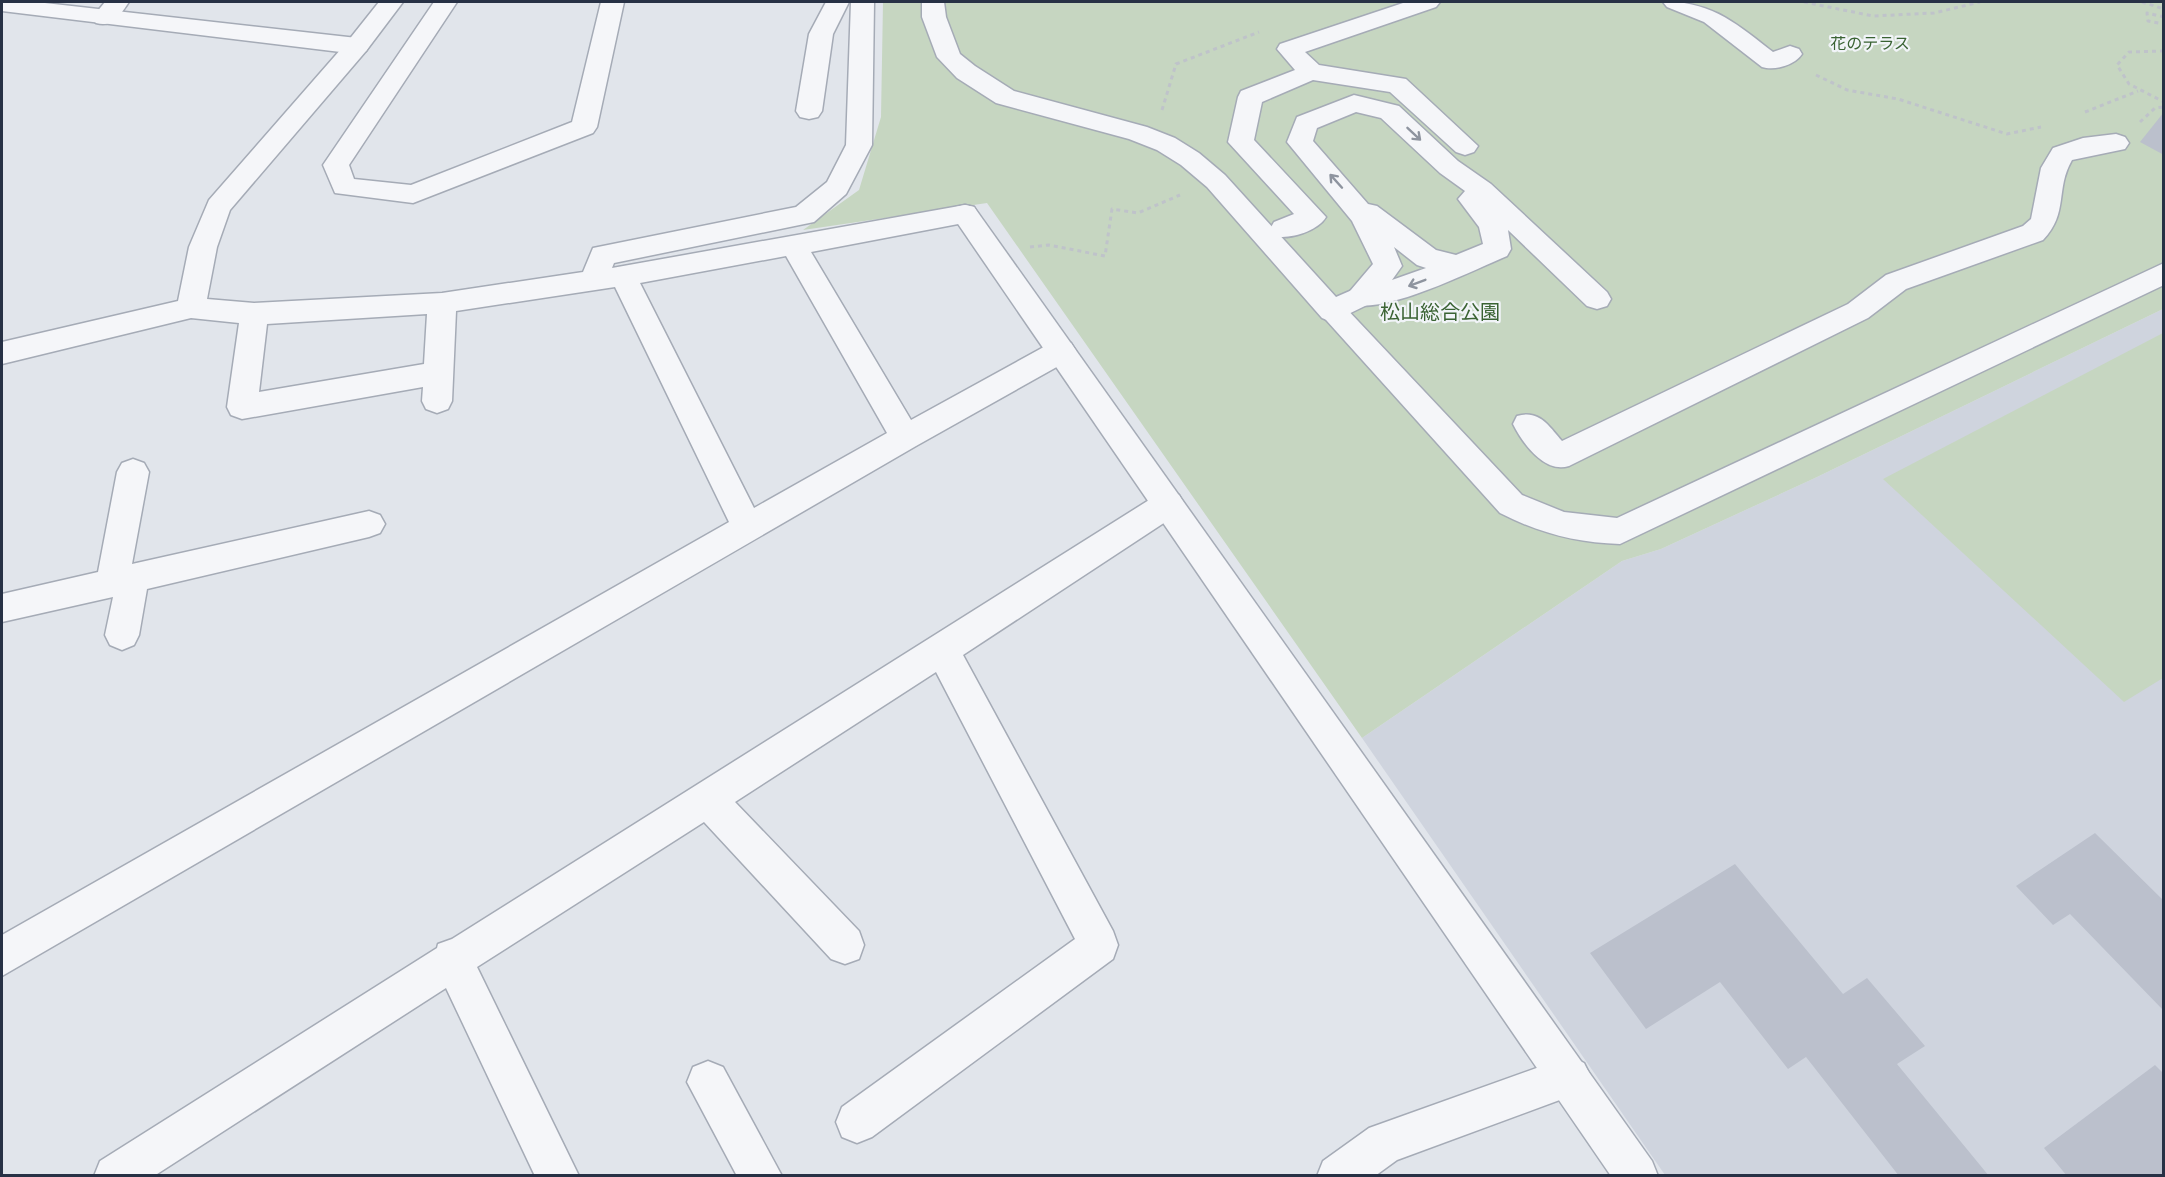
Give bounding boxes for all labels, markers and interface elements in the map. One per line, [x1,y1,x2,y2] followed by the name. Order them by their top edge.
[1830,33,1910,53] park label: 花のテラス
[1406,127,1421,141] one-way arrow
[1329,174,1343,189] one-way arrow
[1408,278,1427,289] one-way arrow
[1380,298,1500,325] park label: 松山総合公園

